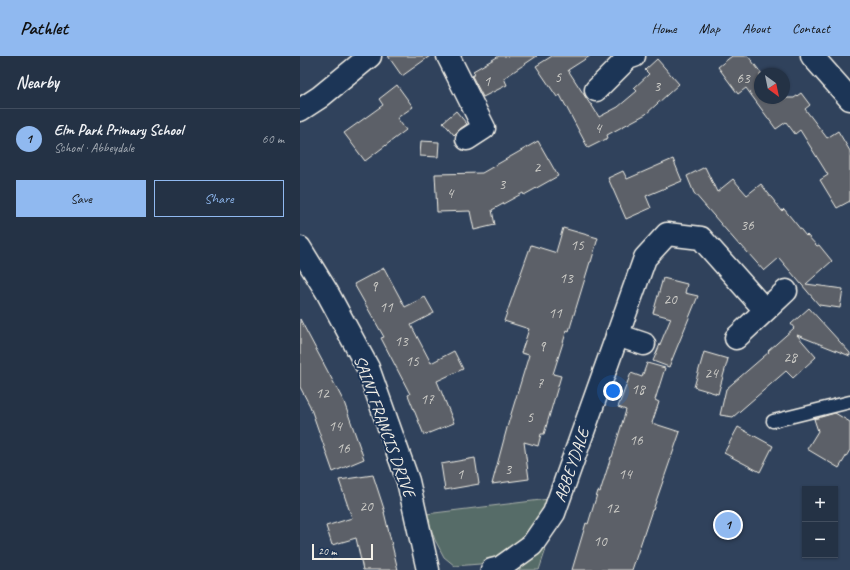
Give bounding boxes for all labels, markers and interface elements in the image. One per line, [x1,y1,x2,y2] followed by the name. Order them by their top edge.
[20,16,68,40] text: Pathlet
[651,20,677,37] text: Home
[699,20,720,37] text: Map
[742,20,770,37] text: About
[792,20,830,37] text: Contact
[555,68,563,87] house number: 5
[754,68,790,104] north arrow
[736,69,751,88] house number: 63
[16,72,59,93] text: Nearby
[484,72,492,91] house number: 1
[654,77,662,96] house number: 3
[595,119,603,138] house number: 4
[54,121,183,140] text: Elm Park Primary School
[26,131,32,147] text: 1
[262,131,284,147] text: 60 m
[54,140,134,156] text: School · Abbeydale
[534,158,542,177] house number: 2
[499,175,507,194] house number: 3
[16,180,146,217] button: Save
[154,180,284,217] button: Share
[447,184,455,203] house number: 4
[740,216,755,235] house number: 36
[570,236,585,255] house number: 15
[559,269,574,288] house number: 13
[371,277,379,296] house number: 9
[663,290,678,309] house number: 20
[379,298,394,317] house number: 11
[548,304,563,323] house number: 11
[394,332,409,351] house number: 13
[539,337,547,356] house number: 9
[783,348,798,367] house number: 28
[349,352,421,502] street label: SAINT FRANCIS DRIVE
[405,352,420,371] house number: 15
[704,364,719,383] house number: 24
[537,374,545,393] house number: 7
[631,380,646,399] house number: 18
[603,381,623,401] your location
[315,384,330,403] house number: 12
[420,390,435,409] house number: 17
[527,408,535,427] house number: 5
[328,417,343,436] house number: 14
[549,424,595,505] street label: ABBEYDALE
[629,431,644,450] house number: 16
[336,439,351,458] house number: 16
[505,460,513,479] house number: 3
[457,465,465,484] house number: 1
[618,465,633,484] house number: 14
[802,486,838,558] map controls
[802,486,838,522] button: +
[359,497,374,516] house number: 20
[605,499,620,518] house number: 12
[715,510,741,540] pin: 1
[802,522,838,558] button: −
[593,532,608,551] house number: 10
[312,542,373,561] scale bar
[318,544,337,558] text: 20 m

